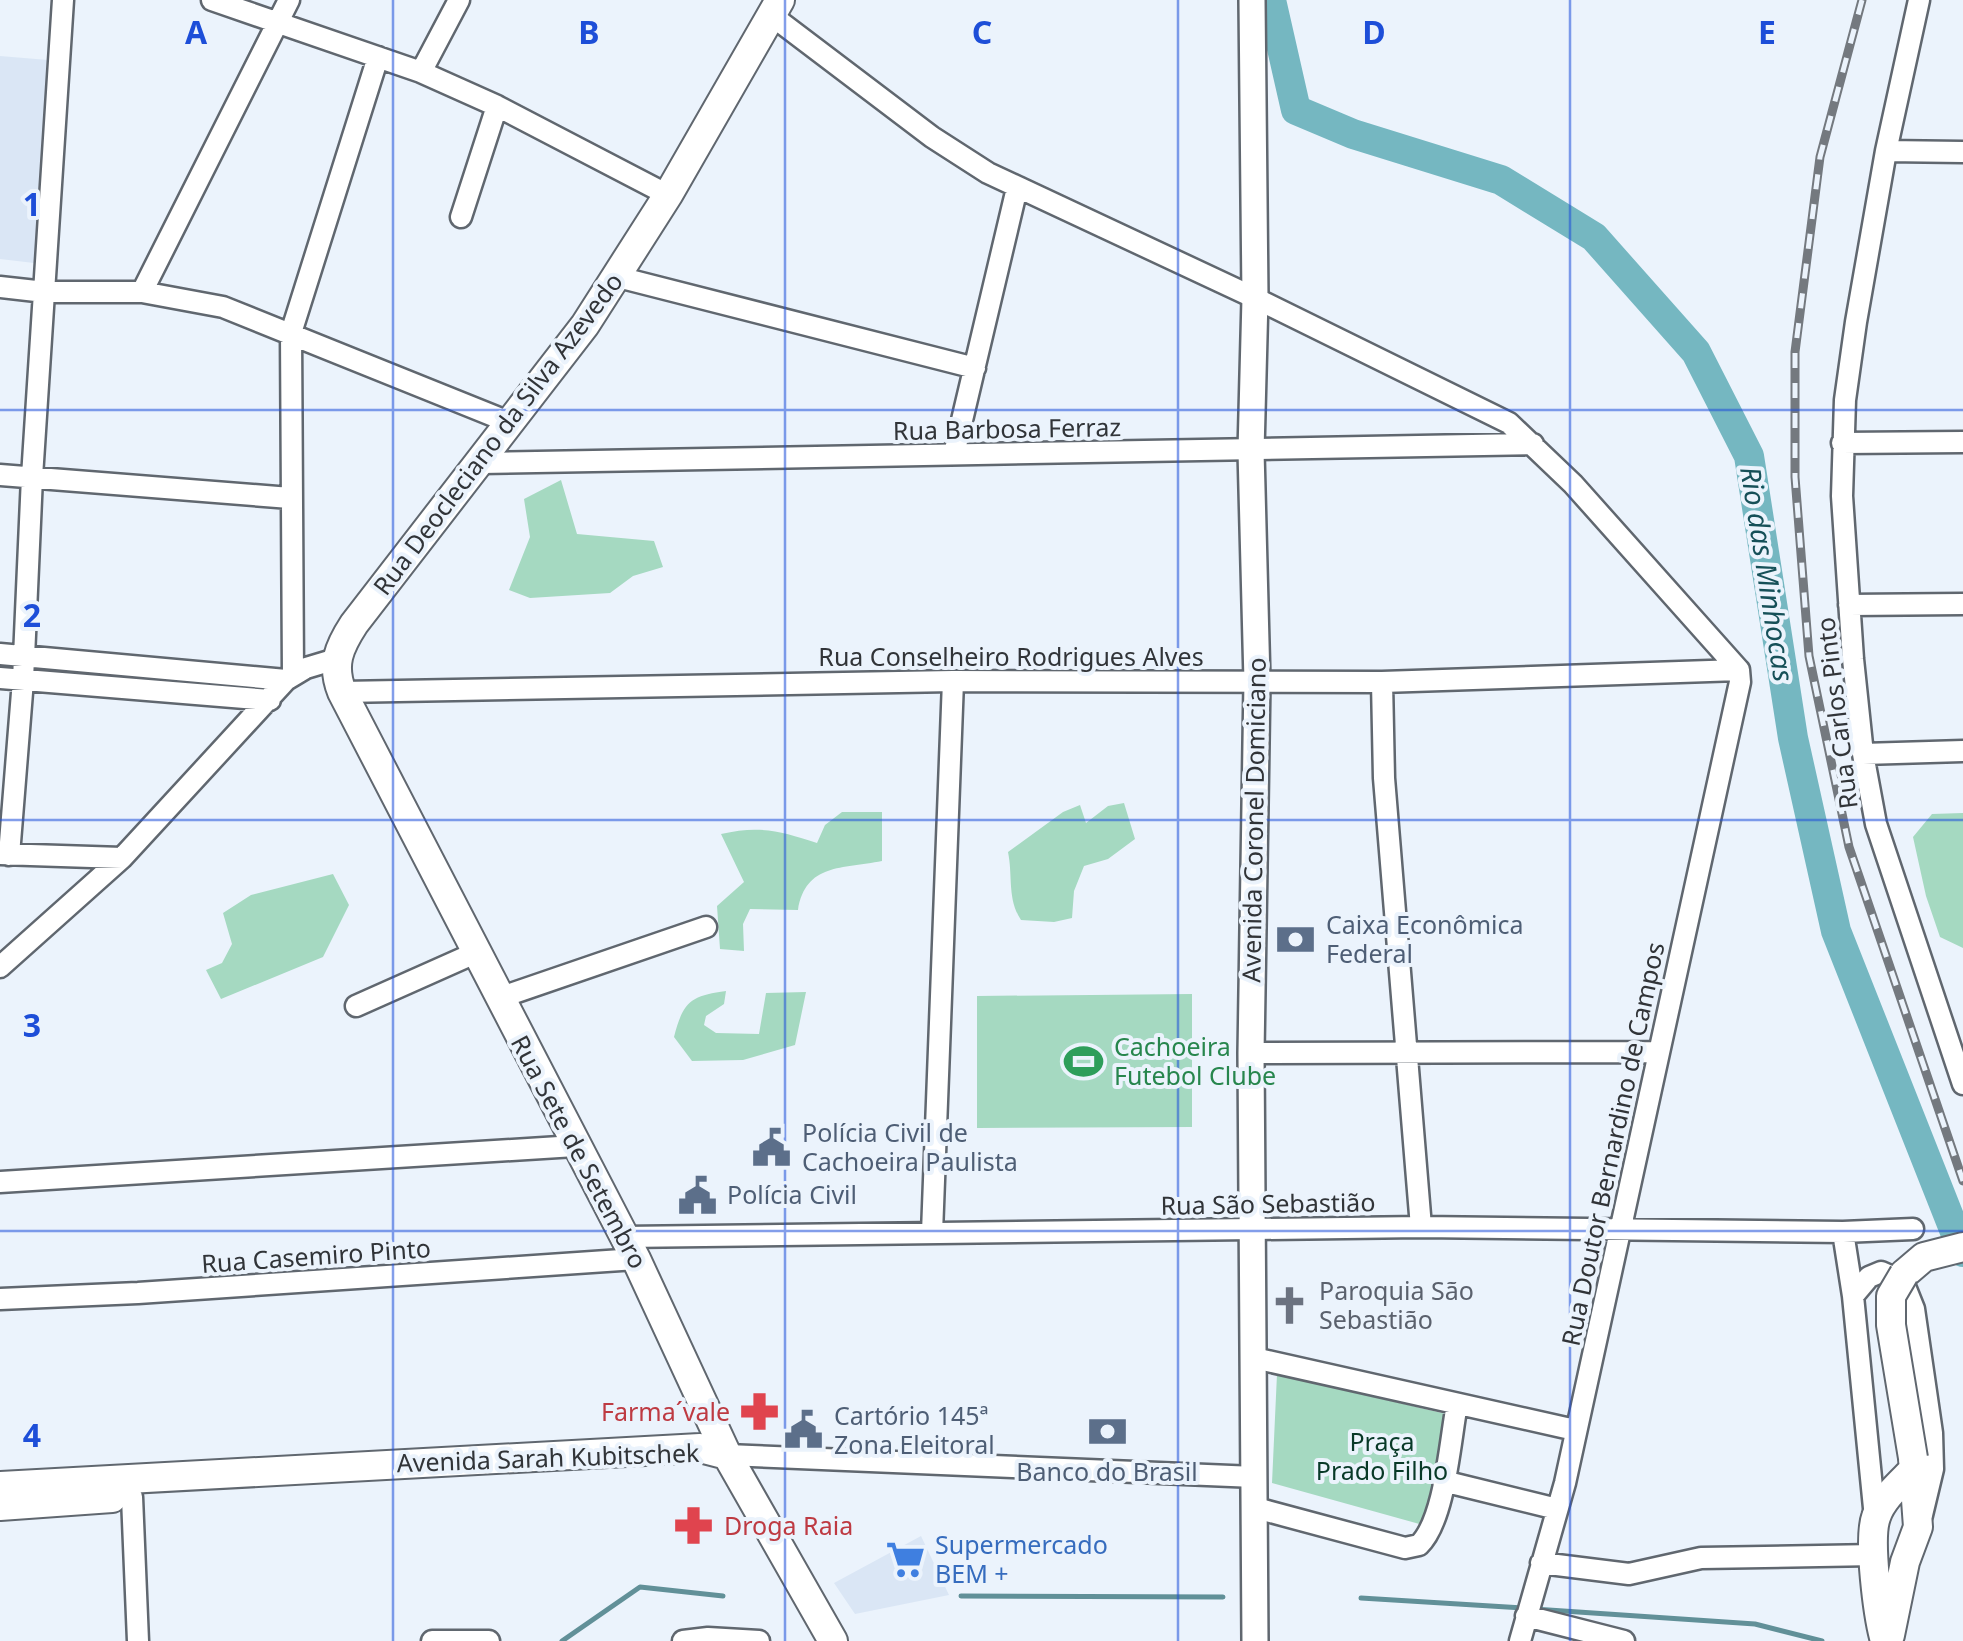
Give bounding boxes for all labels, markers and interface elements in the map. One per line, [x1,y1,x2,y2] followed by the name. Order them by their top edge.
[185,10,208,53] text: A
[578,10,600,53] text: B
[972,10,992,53] text: C
[1362,10,1386,53] text: D
[1758,10,1776,53] text: E
[23,182,41,225] text: 1
[365,265,630,602] street label: Rua Deocleciano da Silva Azevedo
[893,409,1121,447] street label: Rua Barbosa Ferraz
[1732,463,1804,684] water label: Rio das Minhocas
[23,593,41,636] text: 2
[1807,615,1865,811] street label: Rua Carlos Pinto
[818,639,1204,673] street label: Rua Conselheiro Rodrigues Alves
[1233,657,1273,983] street label: Avenida Coronel Domiciano
[1326,907,1523,970] place label: Caixa Econômica Federal
[1275,918,1317,960] bank icon: Caixa Econômica Federal
[1553,939,1671,1349] street label: Rua Doutor Bernardino de Campos
[23,1003,41,1046] text: 3
[504,1029,656,1274] street label: Rua Sete de Setembro
[1114,1029,1276,1092] place label: Cachoeira Futebol Clube
[1063,1040,1105,1082] sports icon: Cachoeira Futebol Clube
[802,1115,1018,1178] place label: Polícia Civil de Cachoeira Paulista
[751,1126,793,1168] public building icon: Polícia Civil de Cachoeira Paulista
[676,1174,718,1216] public building icon: Polícia Civil
[727,1177,857,1211] place label: Polícia Civil
[1160,1184,1376,1222] street label: Rua São Sebastião
[200,1230,432,1280] street label: Rua Casemiro Pinto
[1319,1273,1474,1336] place label: Paroquia São Sebastião
[1268,1284,1310,1326] church icon: Paroquia São Sebastião
[739,1391,781,1433] pharmacy icon: Farma´vale
[601,1394,730,1428] place label: Farma´vale
[834,1398,995,1461] place label: Cartório 145ª Zona Eleitoral
[783,1409,825,1451] public building icon: Cartório 145ª Zona Eleitoral
[1086,1410,1128,1452] bank icon: Banco do Brasil
[23,1413,41,1456] text: 4
[1316,1424,1448,1487] park label: Praça Prado Filho
[396,1435,701,1479] street label: Avenida Sarah Kubitschek
[1016,1454,1198,1488] place label: Banco do Brasil
[673,1505,715,1547] pharmacy icon: Droga Raia
[724,1508,853,1542] place label: Droga Raia
[935,1527,1108,1590] place label: Supermercado BEM +
[884,1538,926,1580] supermarket icon: Supermercado BEM +

